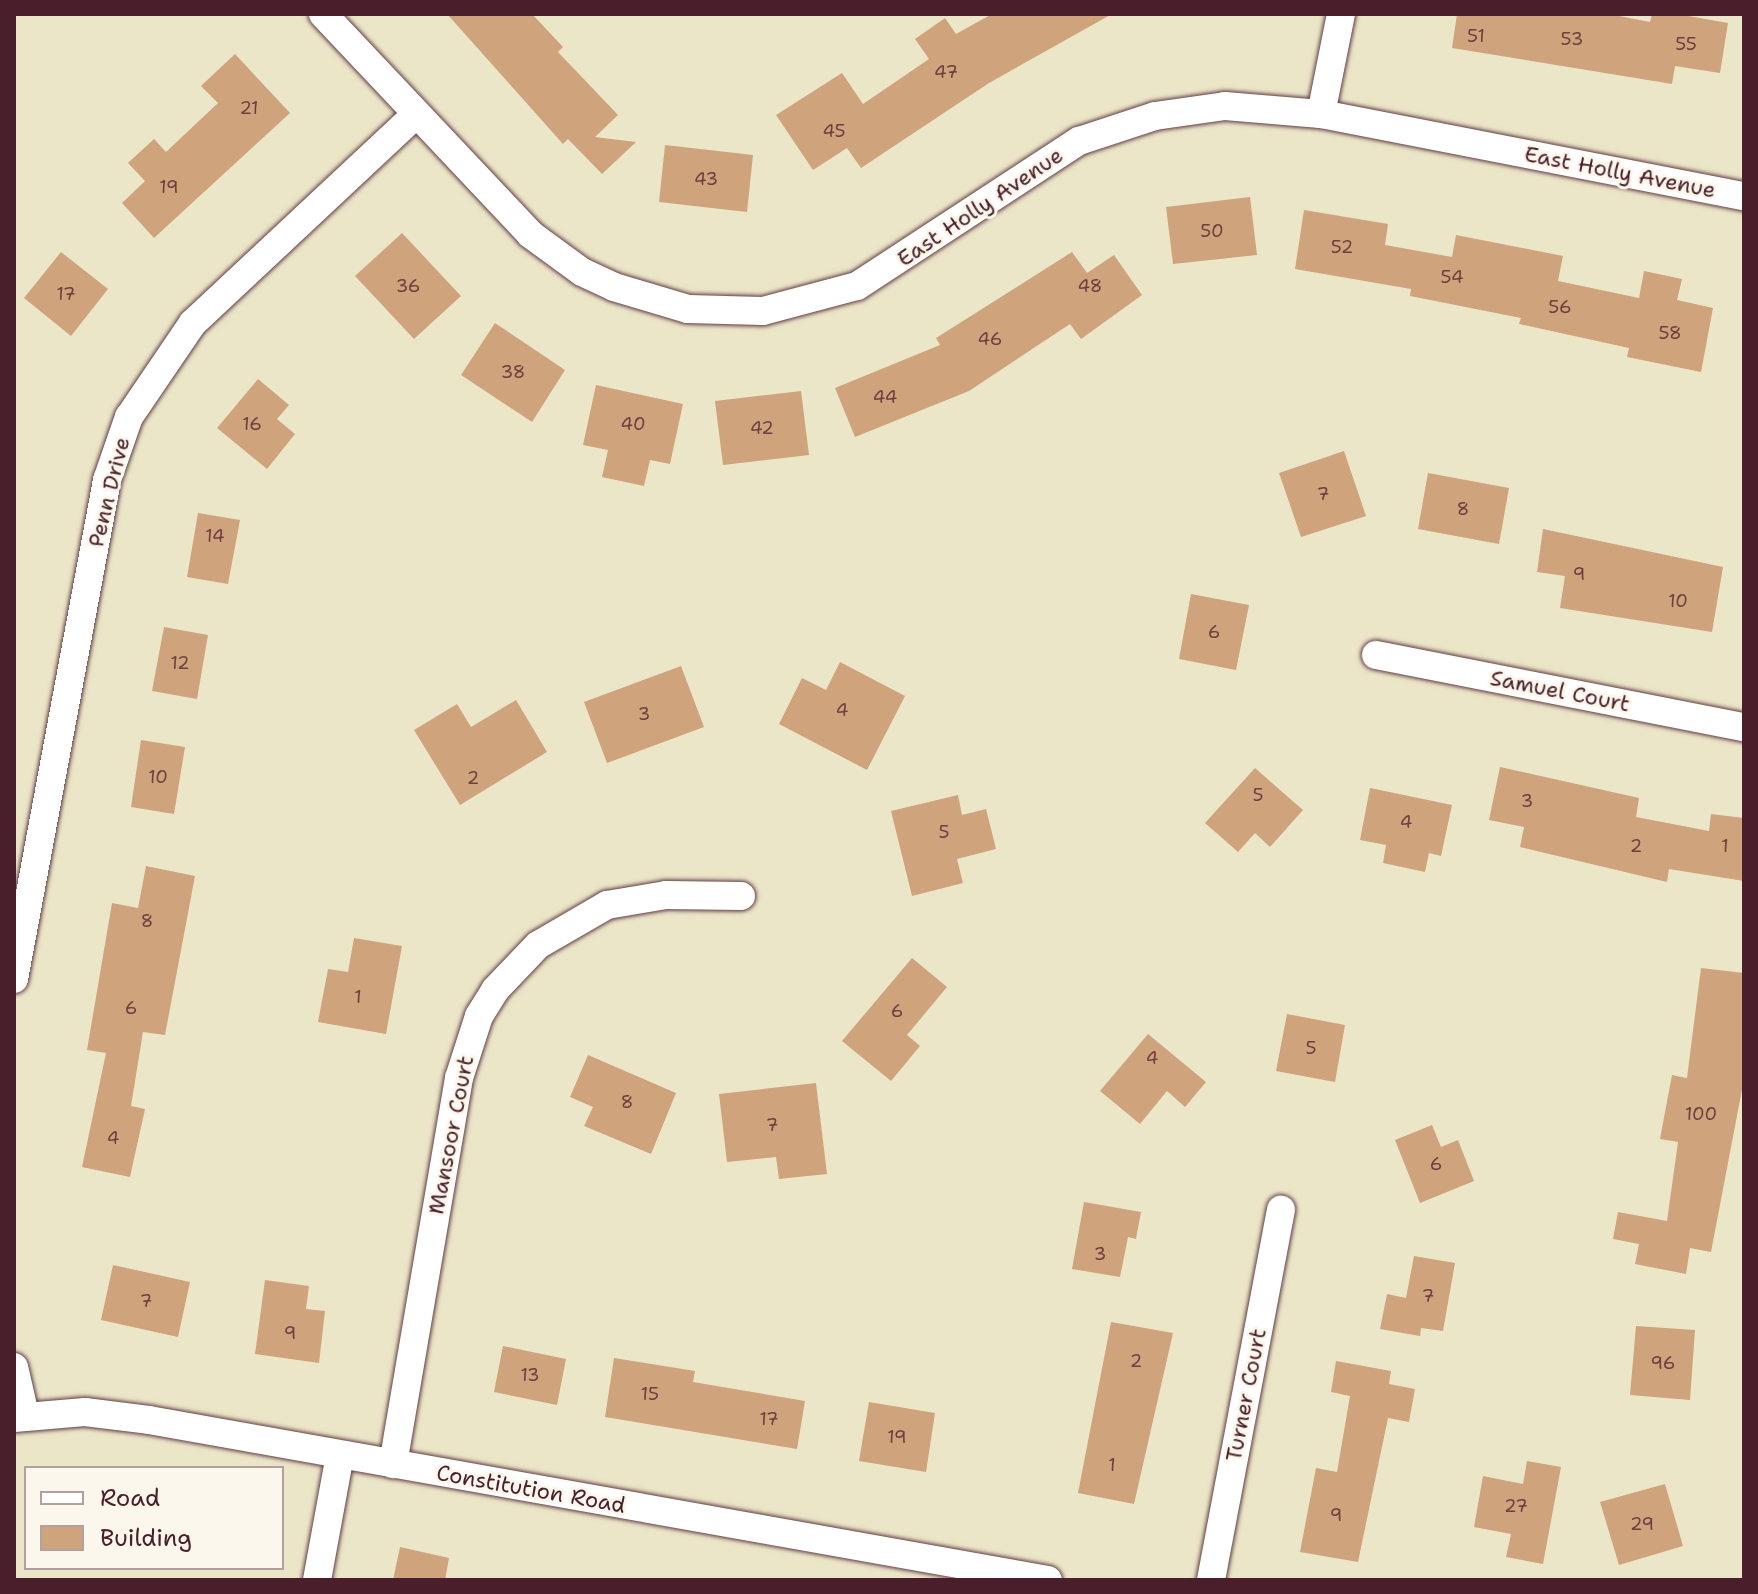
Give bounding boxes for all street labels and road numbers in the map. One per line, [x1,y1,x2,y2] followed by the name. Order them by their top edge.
[1522,141,1718,203] street label: East Holly Avenue
[892,142,1068,272] street label: East Holly Avenue
[83,434,135,550] street label: Penn Drive
[1488,665,1632,717] street label: Samuel Court
[423,1053,479,1217] street label: Mansoor Court
[1220,1326,1272,1464] street label: Turner Court
[434,1459,628,1519] street label: Constitution Road

